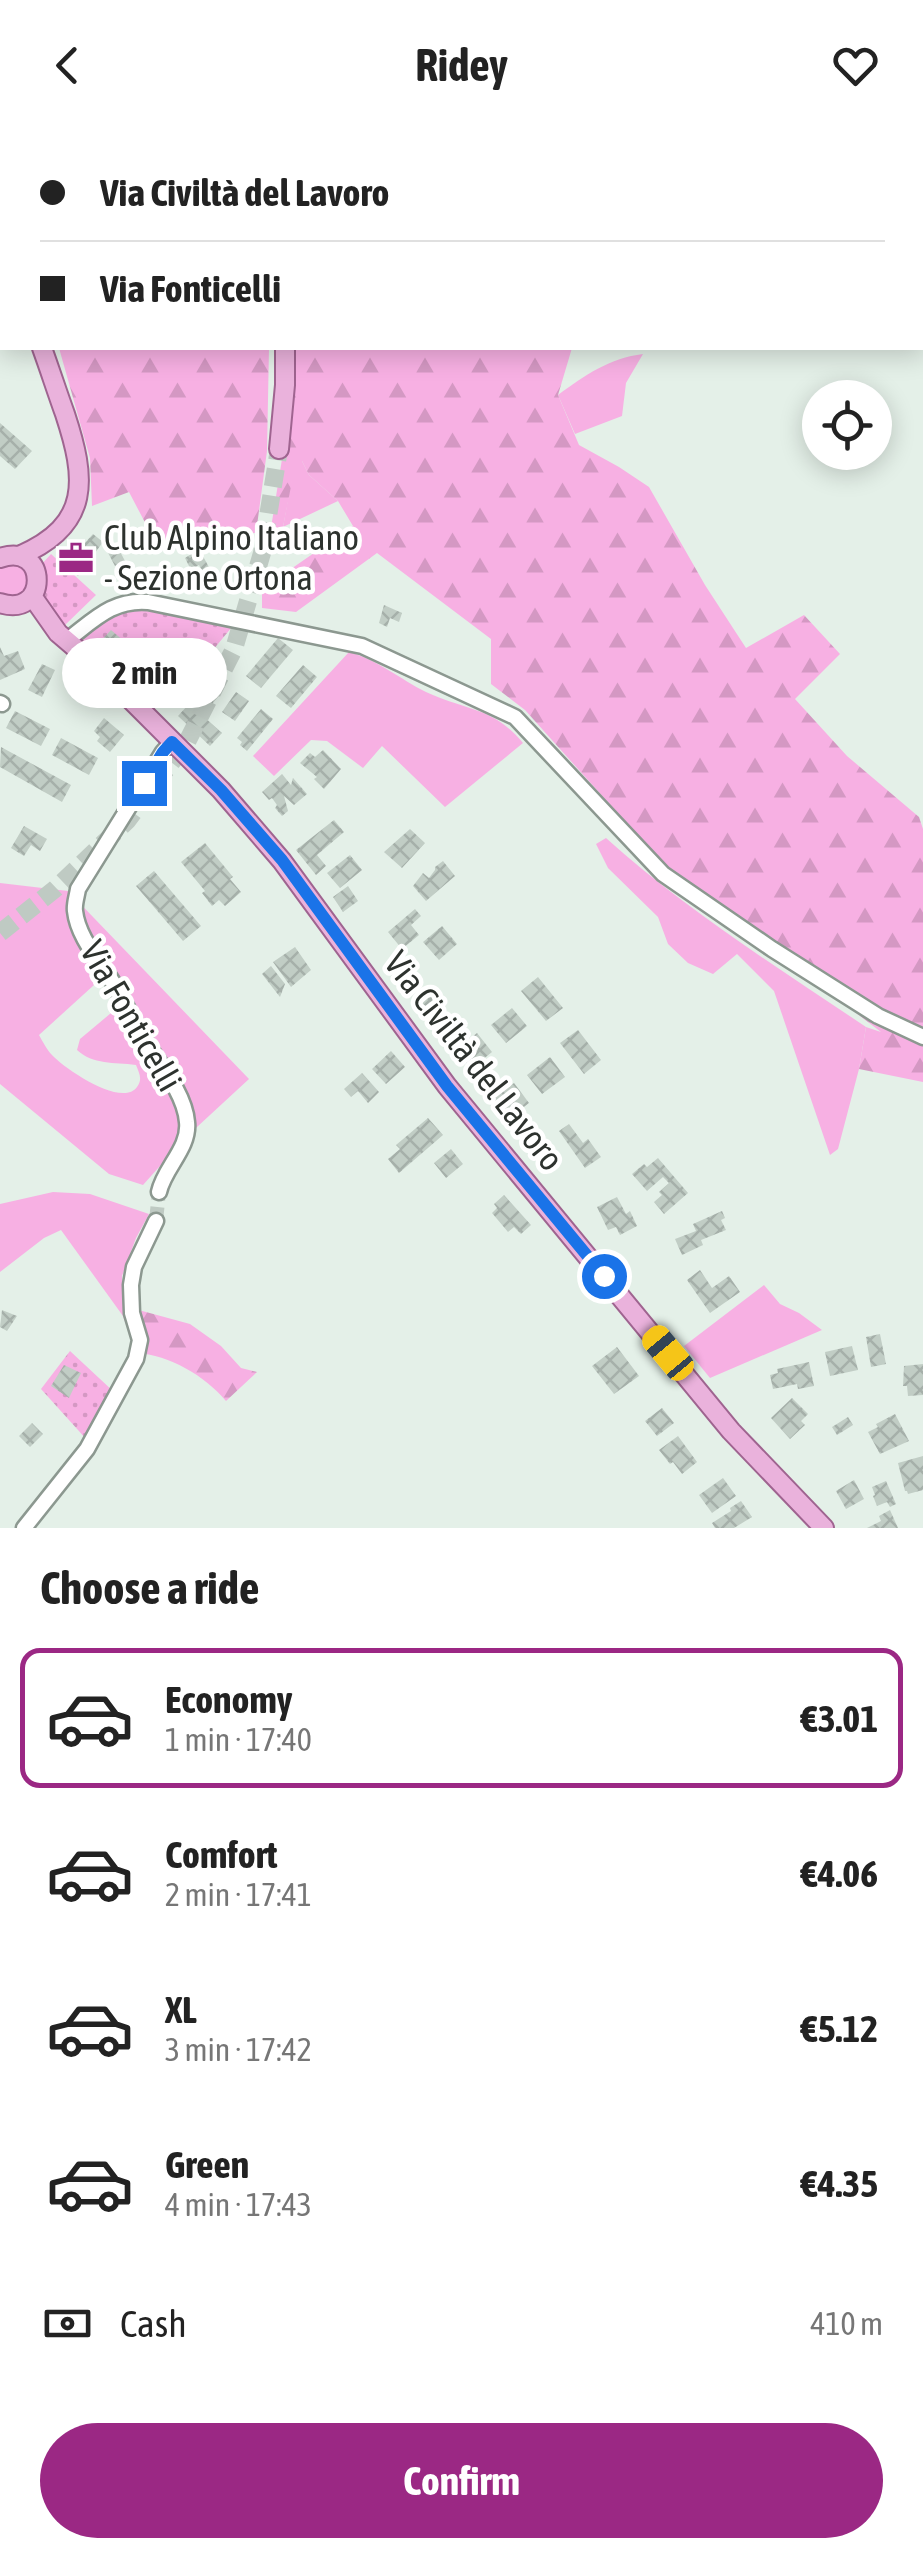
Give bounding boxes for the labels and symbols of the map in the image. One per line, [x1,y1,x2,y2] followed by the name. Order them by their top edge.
[104,517,359,597] place label: Club Alpino Italiano - Sezione Ortona
[57,539,95,577] office icon: Club Alpino Italiano - Sezione Ortona
[62,638,226,708] callout: 2 min
[122,761,167,806] route end
[73,933,191,1098] street label: Via Fonticelli
[377,943,573,1178] street label: Via Civiltà del Lavoro
[582,1254,627,1299] route start
[637,1320,699,1386] car

